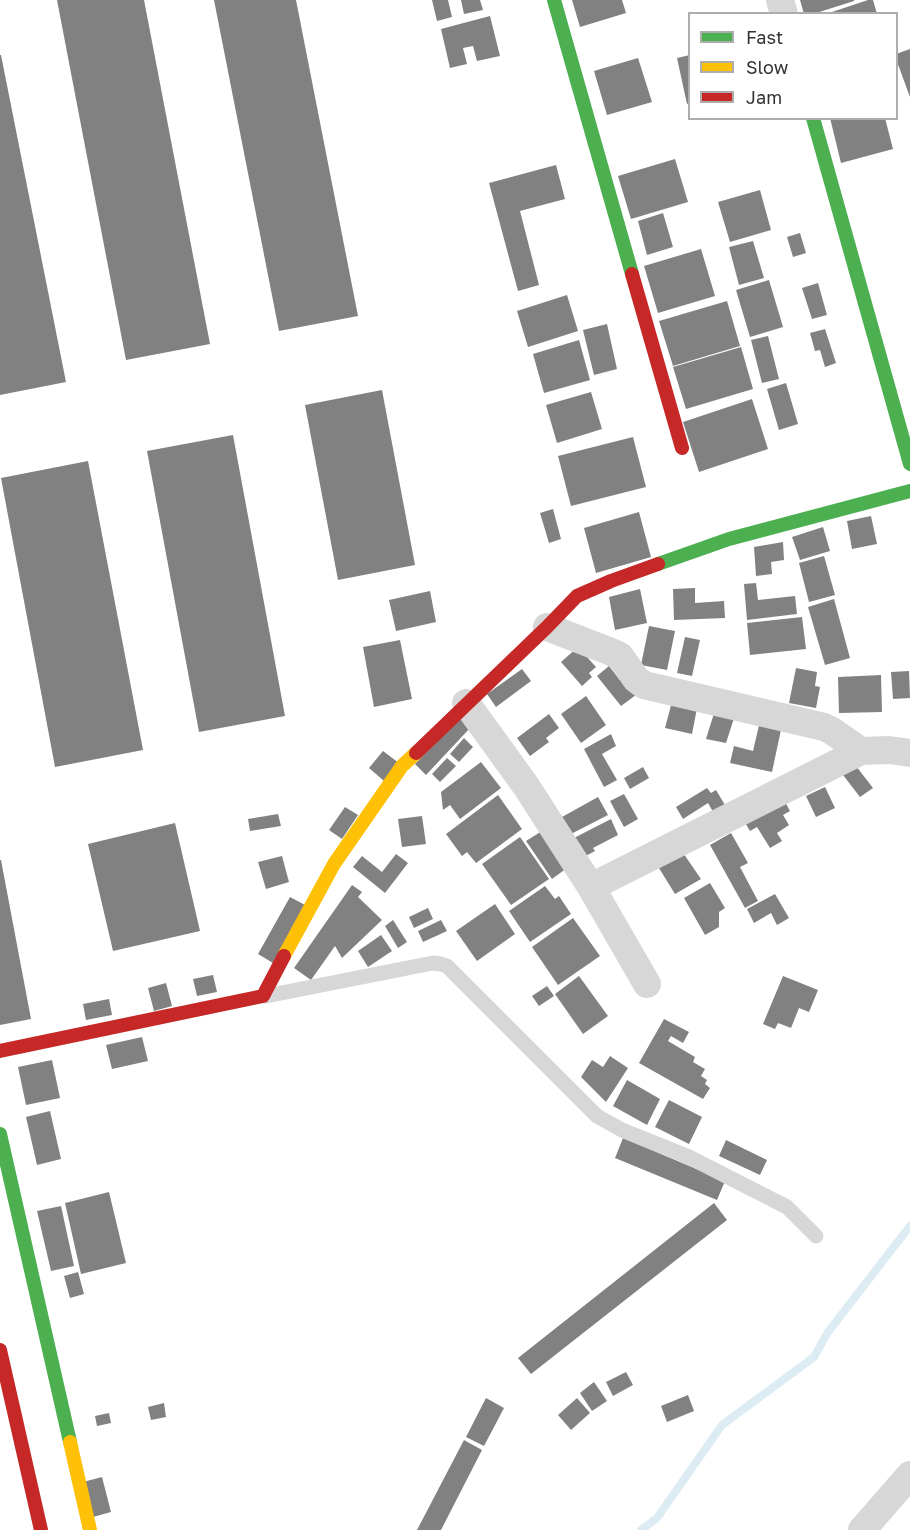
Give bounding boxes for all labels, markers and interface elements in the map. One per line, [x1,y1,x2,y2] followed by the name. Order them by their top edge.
[688,12,898,120] legend
[746,26,783,48] text: Fast
[746,56,788,78] text: Slow
[746,86,782,108] text: Jam

